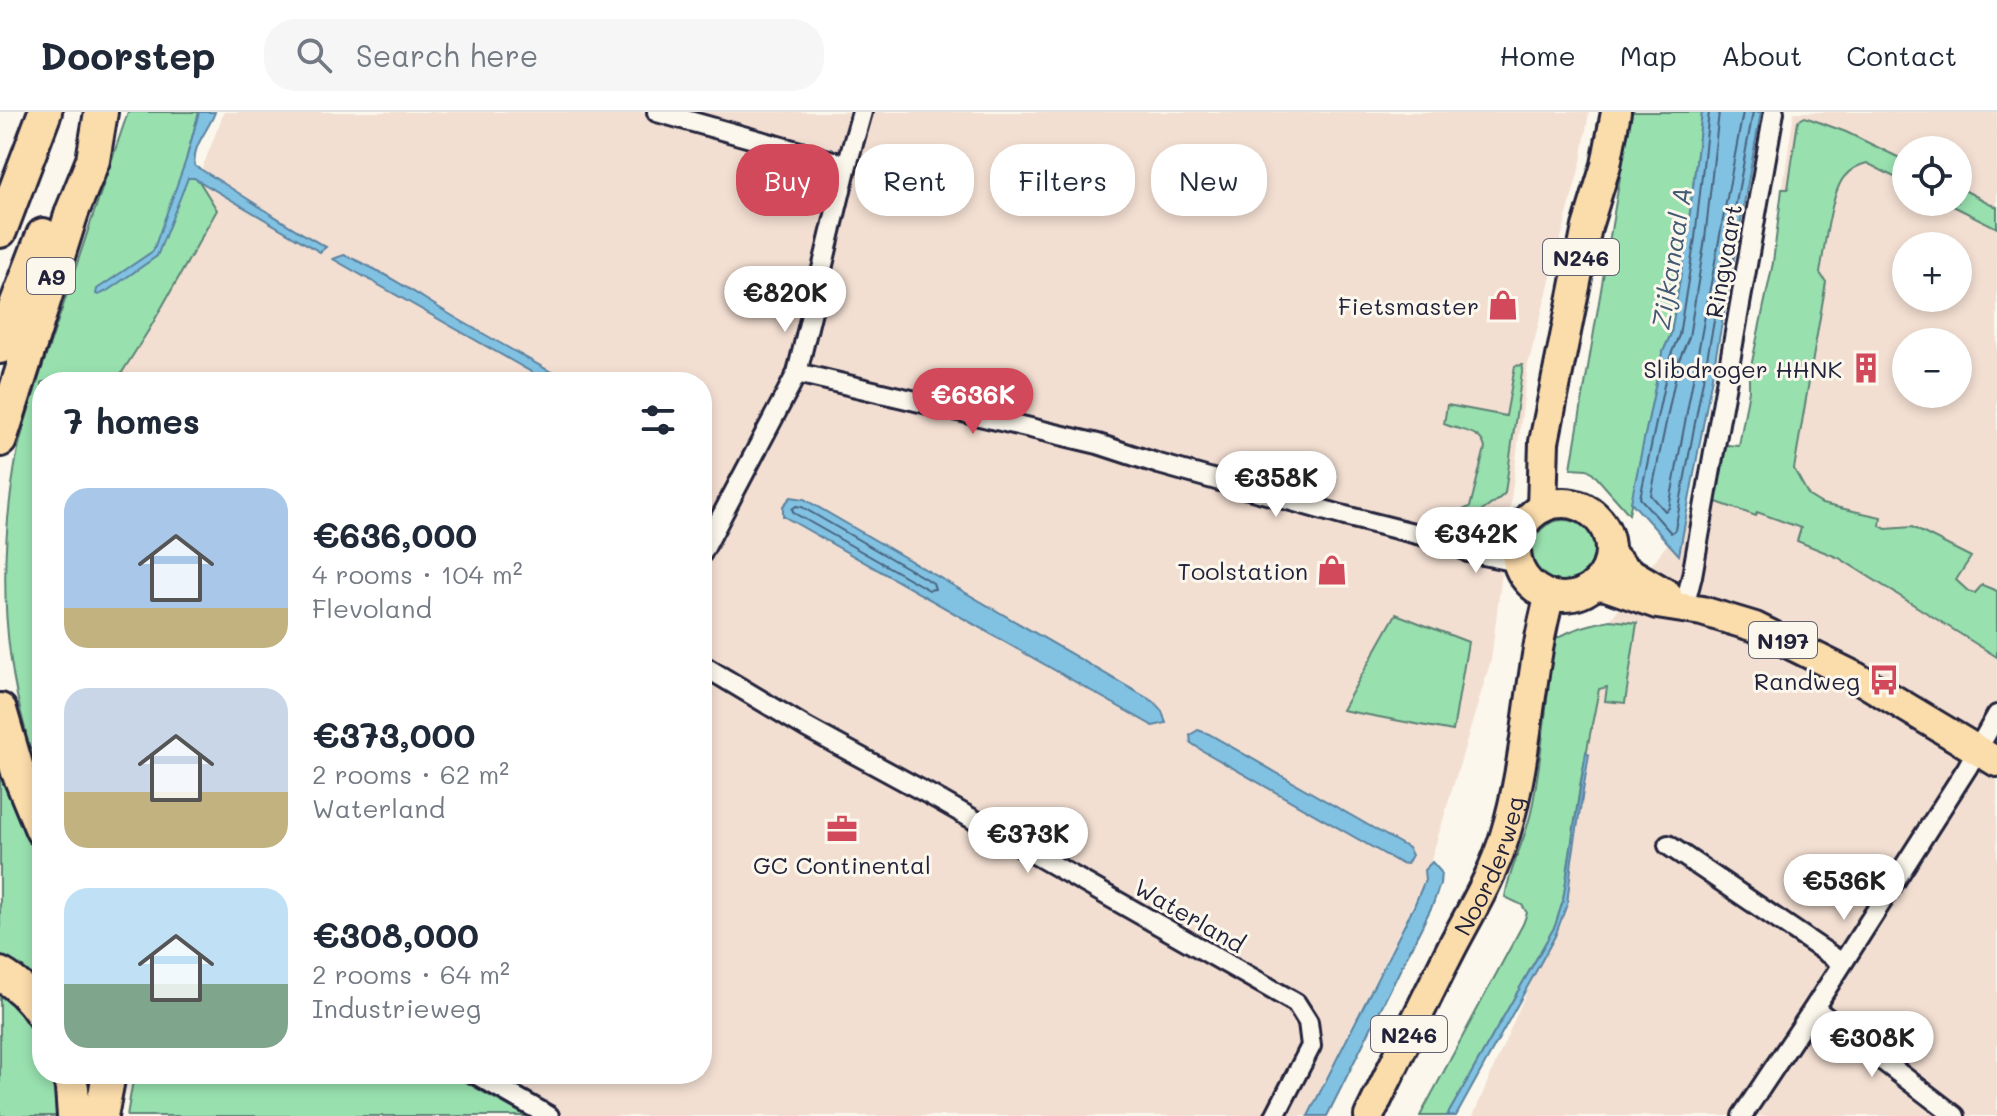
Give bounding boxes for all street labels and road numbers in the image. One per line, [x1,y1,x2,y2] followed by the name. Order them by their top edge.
[1698,202,1748,320] street label: Ringvaart
[1543,239,1619,275] road number: N246
[27,258,75,294] road number: A9
[1749,622,1817,658] road number: N197
[1446,793,1530,940] street label: Noorderweg
[1129,871,1251,959] street label: Waterland
[1371,1016,1447,1052] road number: N246

